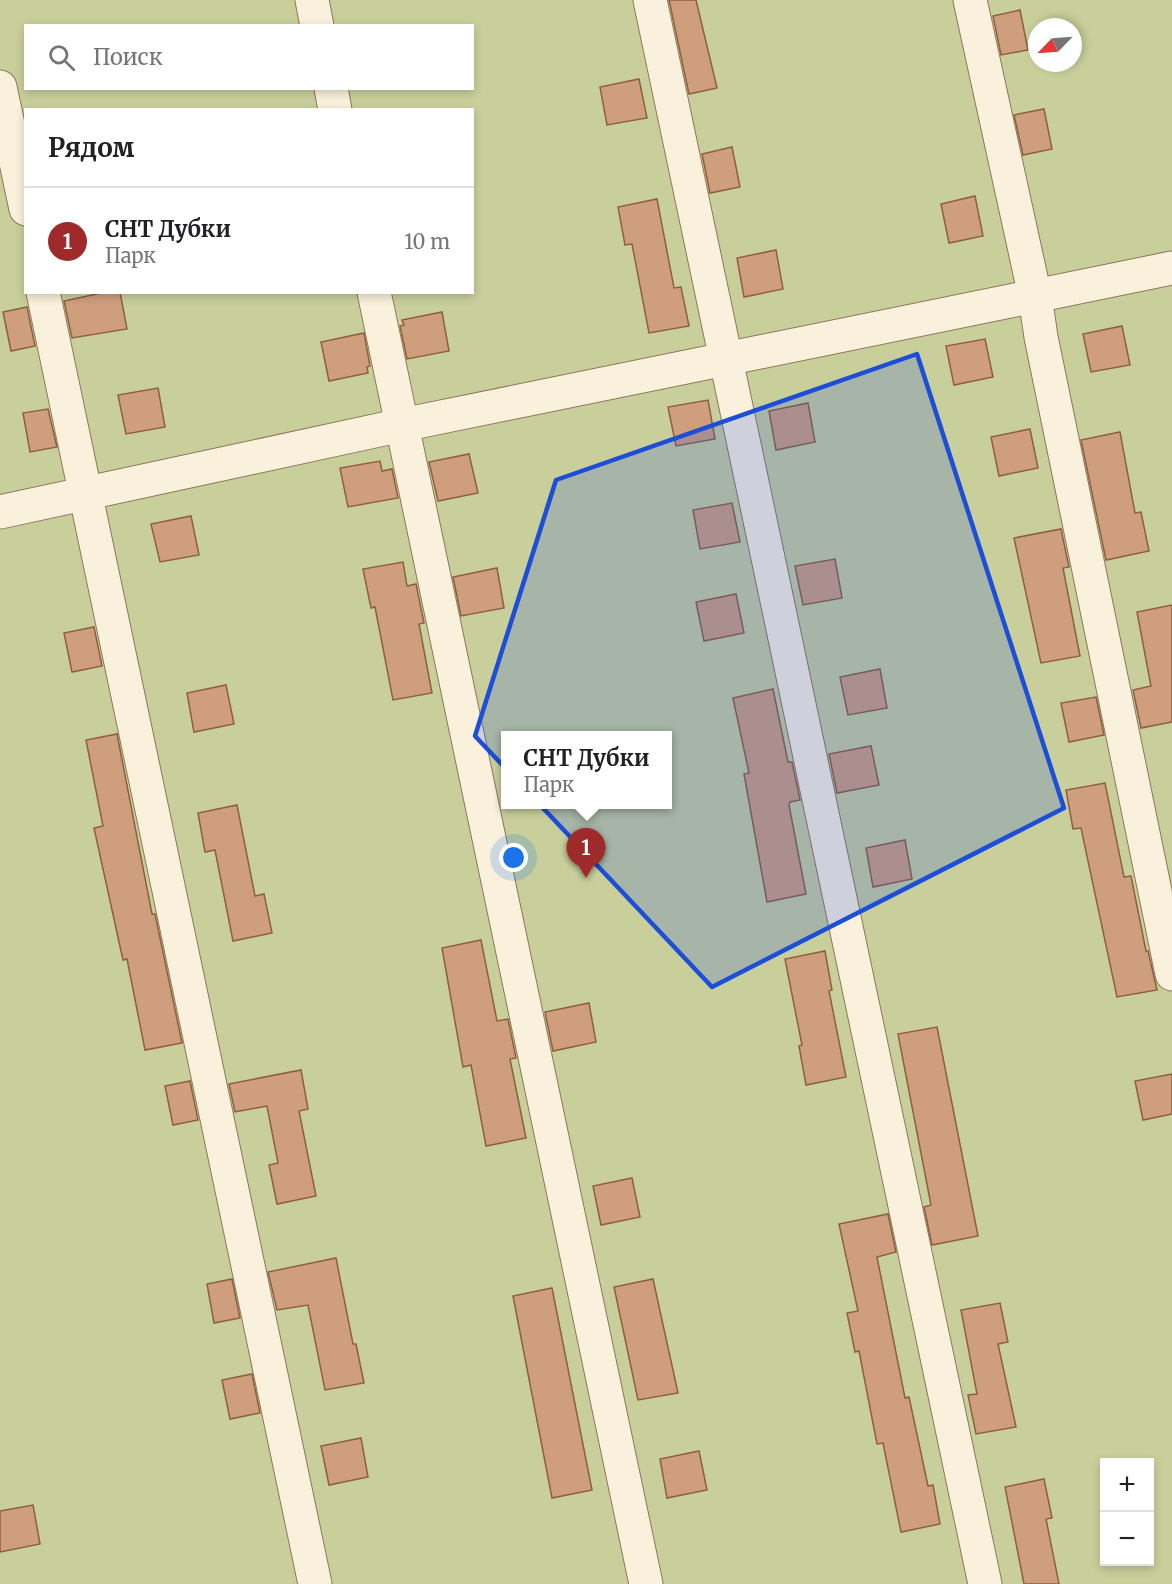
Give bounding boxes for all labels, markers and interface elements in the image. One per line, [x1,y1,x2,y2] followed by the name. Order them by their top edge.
[1028,18,1082,72] north arrow
[24,24,474,90] search box
[45,41,78,74] icon: search
[93,43,163,71] text: Поиск
[48,131,134,164] text: Рядом
[105,215,231,243] text: СНТ Дубки
[63,229,72,254] text: 1
[404,229,450,254] text: 10 m
[105,243,156,268] text: Парк
[501,731,672,809] popup
[524,744,649,772] text: СНТ Дубки
[524,772,575,797] text: Парк
[566,828,606,878] pin: 1
[499,843,528,872] your location
[1100,1458,1154,1566] map controls
[1100,1458,1154,1512] button: +
[1100,1512,1154,1566] button: −

